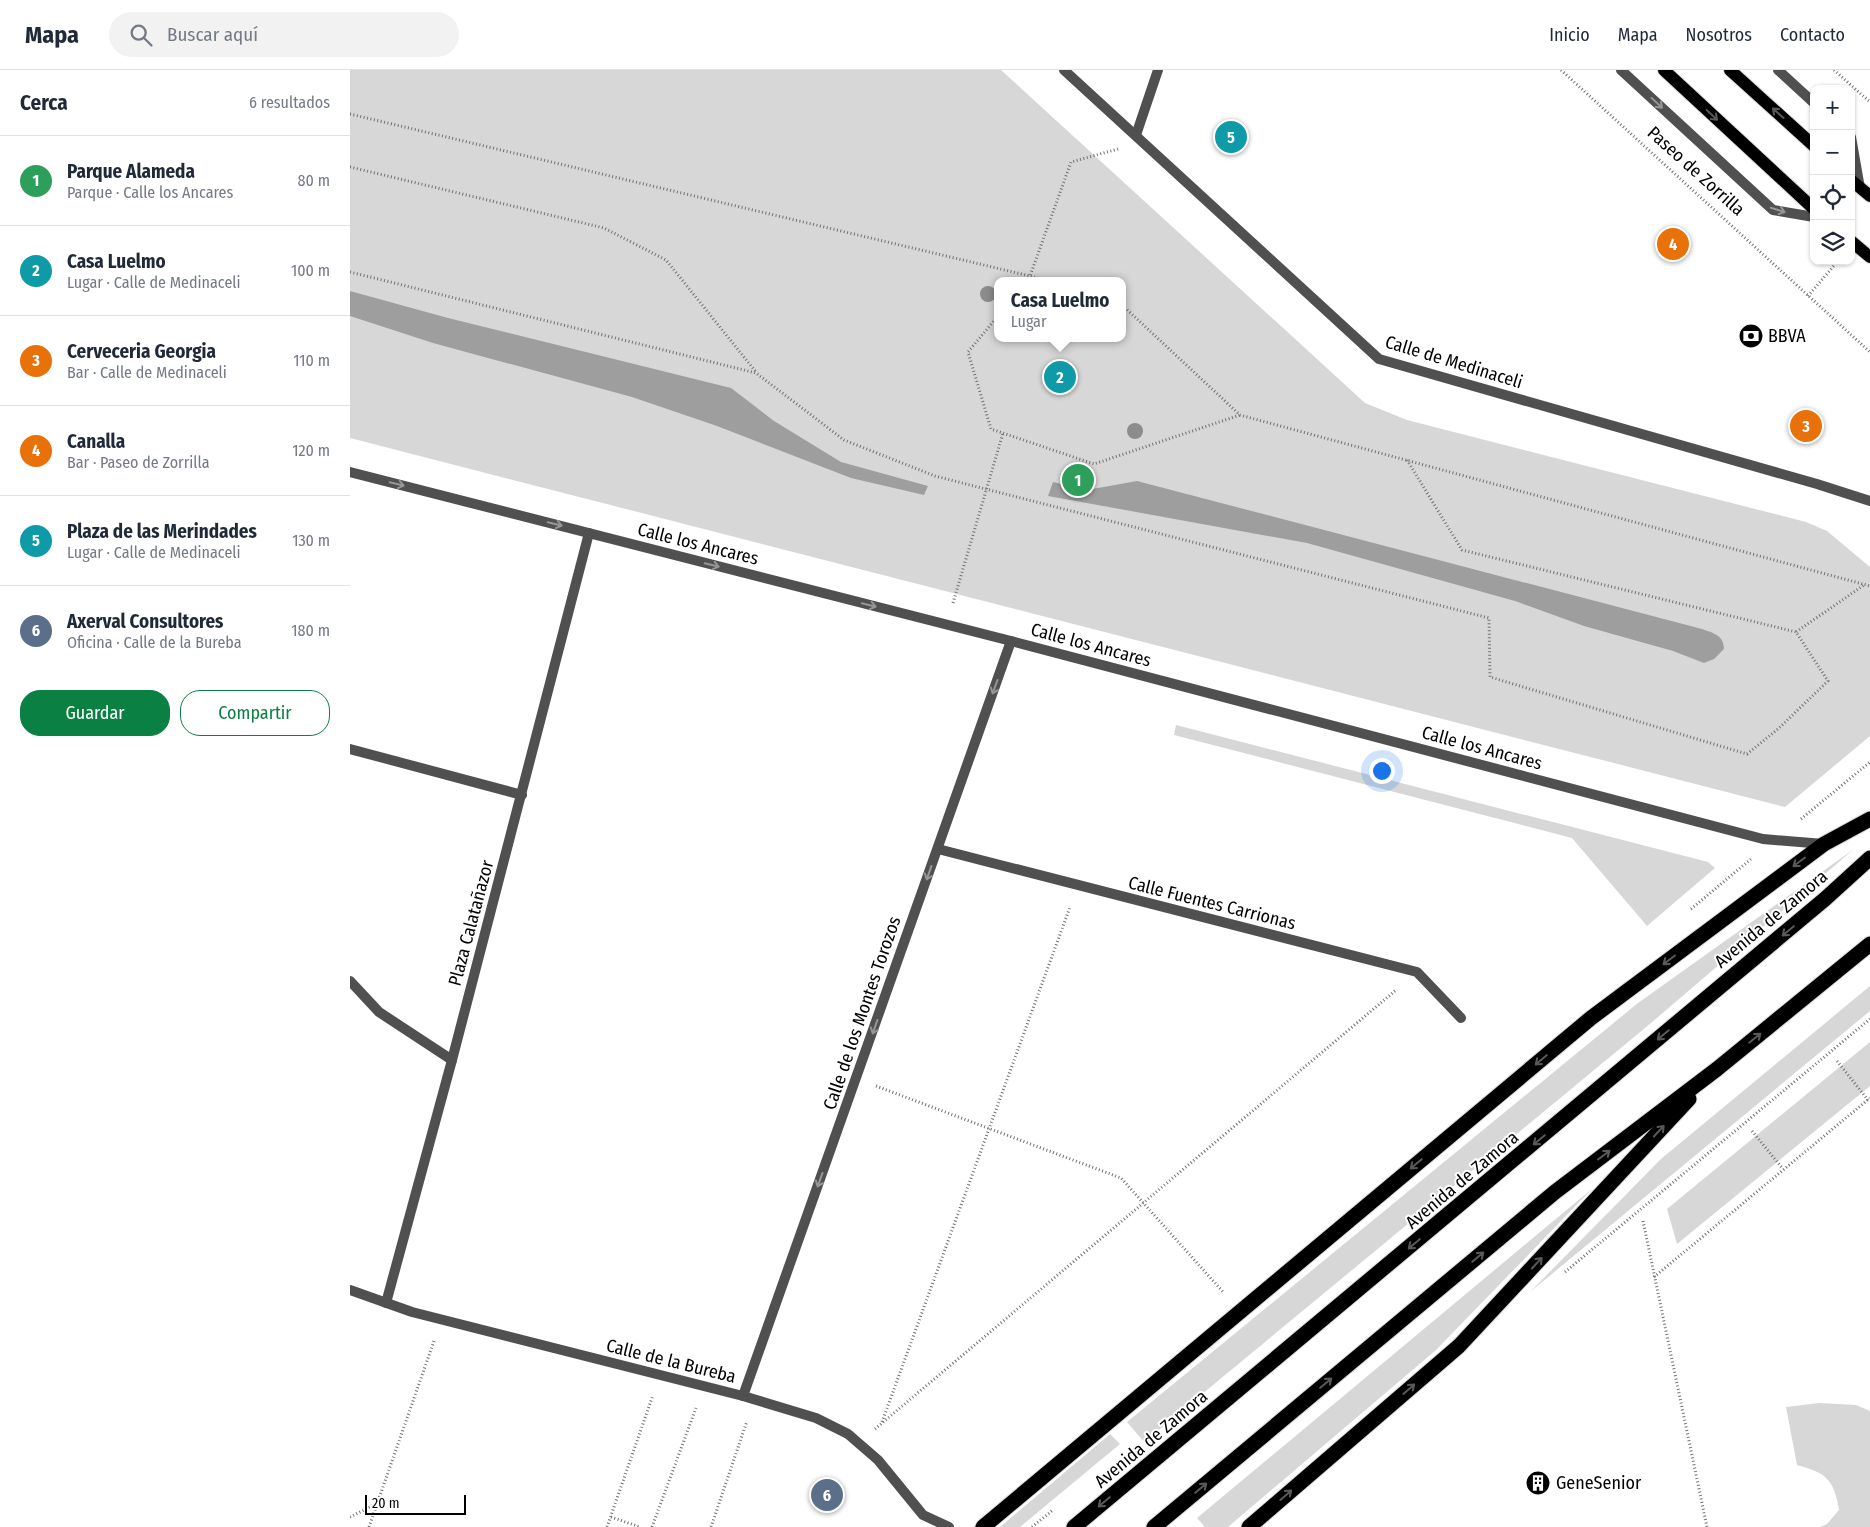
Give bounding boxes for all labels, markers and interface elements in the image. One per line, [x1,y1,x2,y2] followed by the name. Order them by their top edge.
[109,12,459,57] search box
[25,21,79,49] text: Mapa
[127,21,155,49] icon: search
[167,23,258,46] text: Buscar aquí
[1549,24,1590,46] text: Inicio
[1618,24,1658,46] text: Mapa
[1686,24,1752,46] text: Nosotros
[1780,24,1845,46] text: Contacto
[1810,85,1855,265] map controls
[1810,85,1855,130] button: +
[20,90,68,116] text: Cerca
[249,93,330,112] text: 6 resultados
[1650,97,1663,109] one-way arrow
[1771,107,1784,119] one-way arrow
[1706,109,1719,121] one-way arrow
[1215,118,1247,156] pin: 5
[1643,122,1749,220] street label: Paseo de Zorrilla
[1810,130,1855,175] button: −
[67,160,195,183] text: Parque Alameda
[33,171,39,190] text: 1
[298,171,330,190] text: 80 m
[1810,175,1855,220] button: locate
[67,183,233,202] text: Parque · Calle los Ancares
[1770,205,1786,215] one-way arrow
[1810,220,1855,265] button: layers
[1657,225,1689,263] pin: 4
[67,250,166,273] text: Casa Luelmo
[32,261,40,280] text: 2
[291,261,330,280] text: 100 m
[67,273,241,292] text: Lugar · Calle de Medinaceli
[994,277,1126,342] popup
[1011,289,1109,312] text: Casa Luelmo
[1011,312,1047,331] text: Lugar
[1738,323,1764,349] bank icon: BBVA
[1768,325,1806,347] place label: BBVA
[1383,331,1525,393] street label: Calle de Medinaceli
[67,340,216,363] text: Cerveceria Georgia
[32,351,40,370] text: 3
[293,351,330,370] text: 110 m
[1044,358,1076,396] pin: 2
[67,363,227,382] text: Bar · Calle de Medinaceli
[1790,407,1822,445] pin: 3
[67,430,125,453] text: Canalla
[32,441,40,460] text: 4
[292,441,330,460] text: 120 m
[67,453,210,472] text: Bar · Paseo de Zorrilla
[1062,461,1094,499] pin: 1
[389,480,405,489] one-way arrow
[635,518,761,570] street label: Calle los Ancares
[67,520,257,543] text: Plaza de las Merindades
[546,520,562,529] one-way arrow
[32,531,40,550] text: 5
[292,531,330,550] text: 130 m
[67,543,241,562] text: Lugar · Calle de Medinaceli
[704,561,720,570] one-way arrow
[861,601,877,611] one-way arrow
[67,610,223,633] text: Axerval Consultores
[1028,618,1154,672] street label: Calle los Ancares
[32,621,40,640] text: 6
[291,621,330,640] text: 180 m
[67,633,242,652] text: Oficina · Calle de la Bureba
[990,679,999,694] one-way arrow
[20,690,170,736] button: Guardar
[180,690,330,736] button: Compartir
[1419,721,1545,775] street label: Calle los Ancares
[1369,758,1395,784] your location
[444,857,499,988] street label: Plaza Calatañazor
[1793,857,1806,868] one-way arrow
[924,865,933,881] one-way arrow
[1710,865,1832,973] street label: Avenida de Zamora
[1126,872,1298,935] street label: Calle Fuentes Carrionas
[819,913,906,1113] street label: Calle de los Montes Torozos
[1781,925,1794,936] one-way arrow
[1663,954,1676,965] one-way arrow
[870,1018,879,1034] one-way arrow
[1657,1030,1670,1041] one-way arrow
[1748,1032,1761,1043] one-way arrow
[1534,1054,1547,1065] one-way arrow
[1653,1125,1665,1137] one-way arrow
[1401,1126,1523,1234] street label: Avenida de Zamora
[1532,1134,1545,1145] one-way arrow
[1597,1149,1610,1160] one-way arrow
[1410,1159,1423,1170] one-way arrow
[815,1171,825,1187] one-way arrow
[1408,1238,1421,1249] one-way arrow
[1471,1251,1484,1262] one-way arrow
[1531,1256,1543,1269] one-way arrow
[604,1334,738,1388] street label: Calle de la Bureba
[1319,1378,1332,1389] one-way arrow
[1402,1384,1415,1395] one-way arrow
[1090,1385,1212,1493] street label: Avenida de Zamora
[1525,1470,1551,1496] building icon: GeneSenior
[1556,1472,1642,1494] place label: GeneSenior
[811,1476,843,1514] pin: 6
[1195,1482,1208,1493] one-way arrow
[1279,1489,1292,1501] one-way arrow
[365,1492,466,1515] scale bar
[372,1495,400,1512] text: 20 m
[1097,1497,1110,1508] one-way arrow

